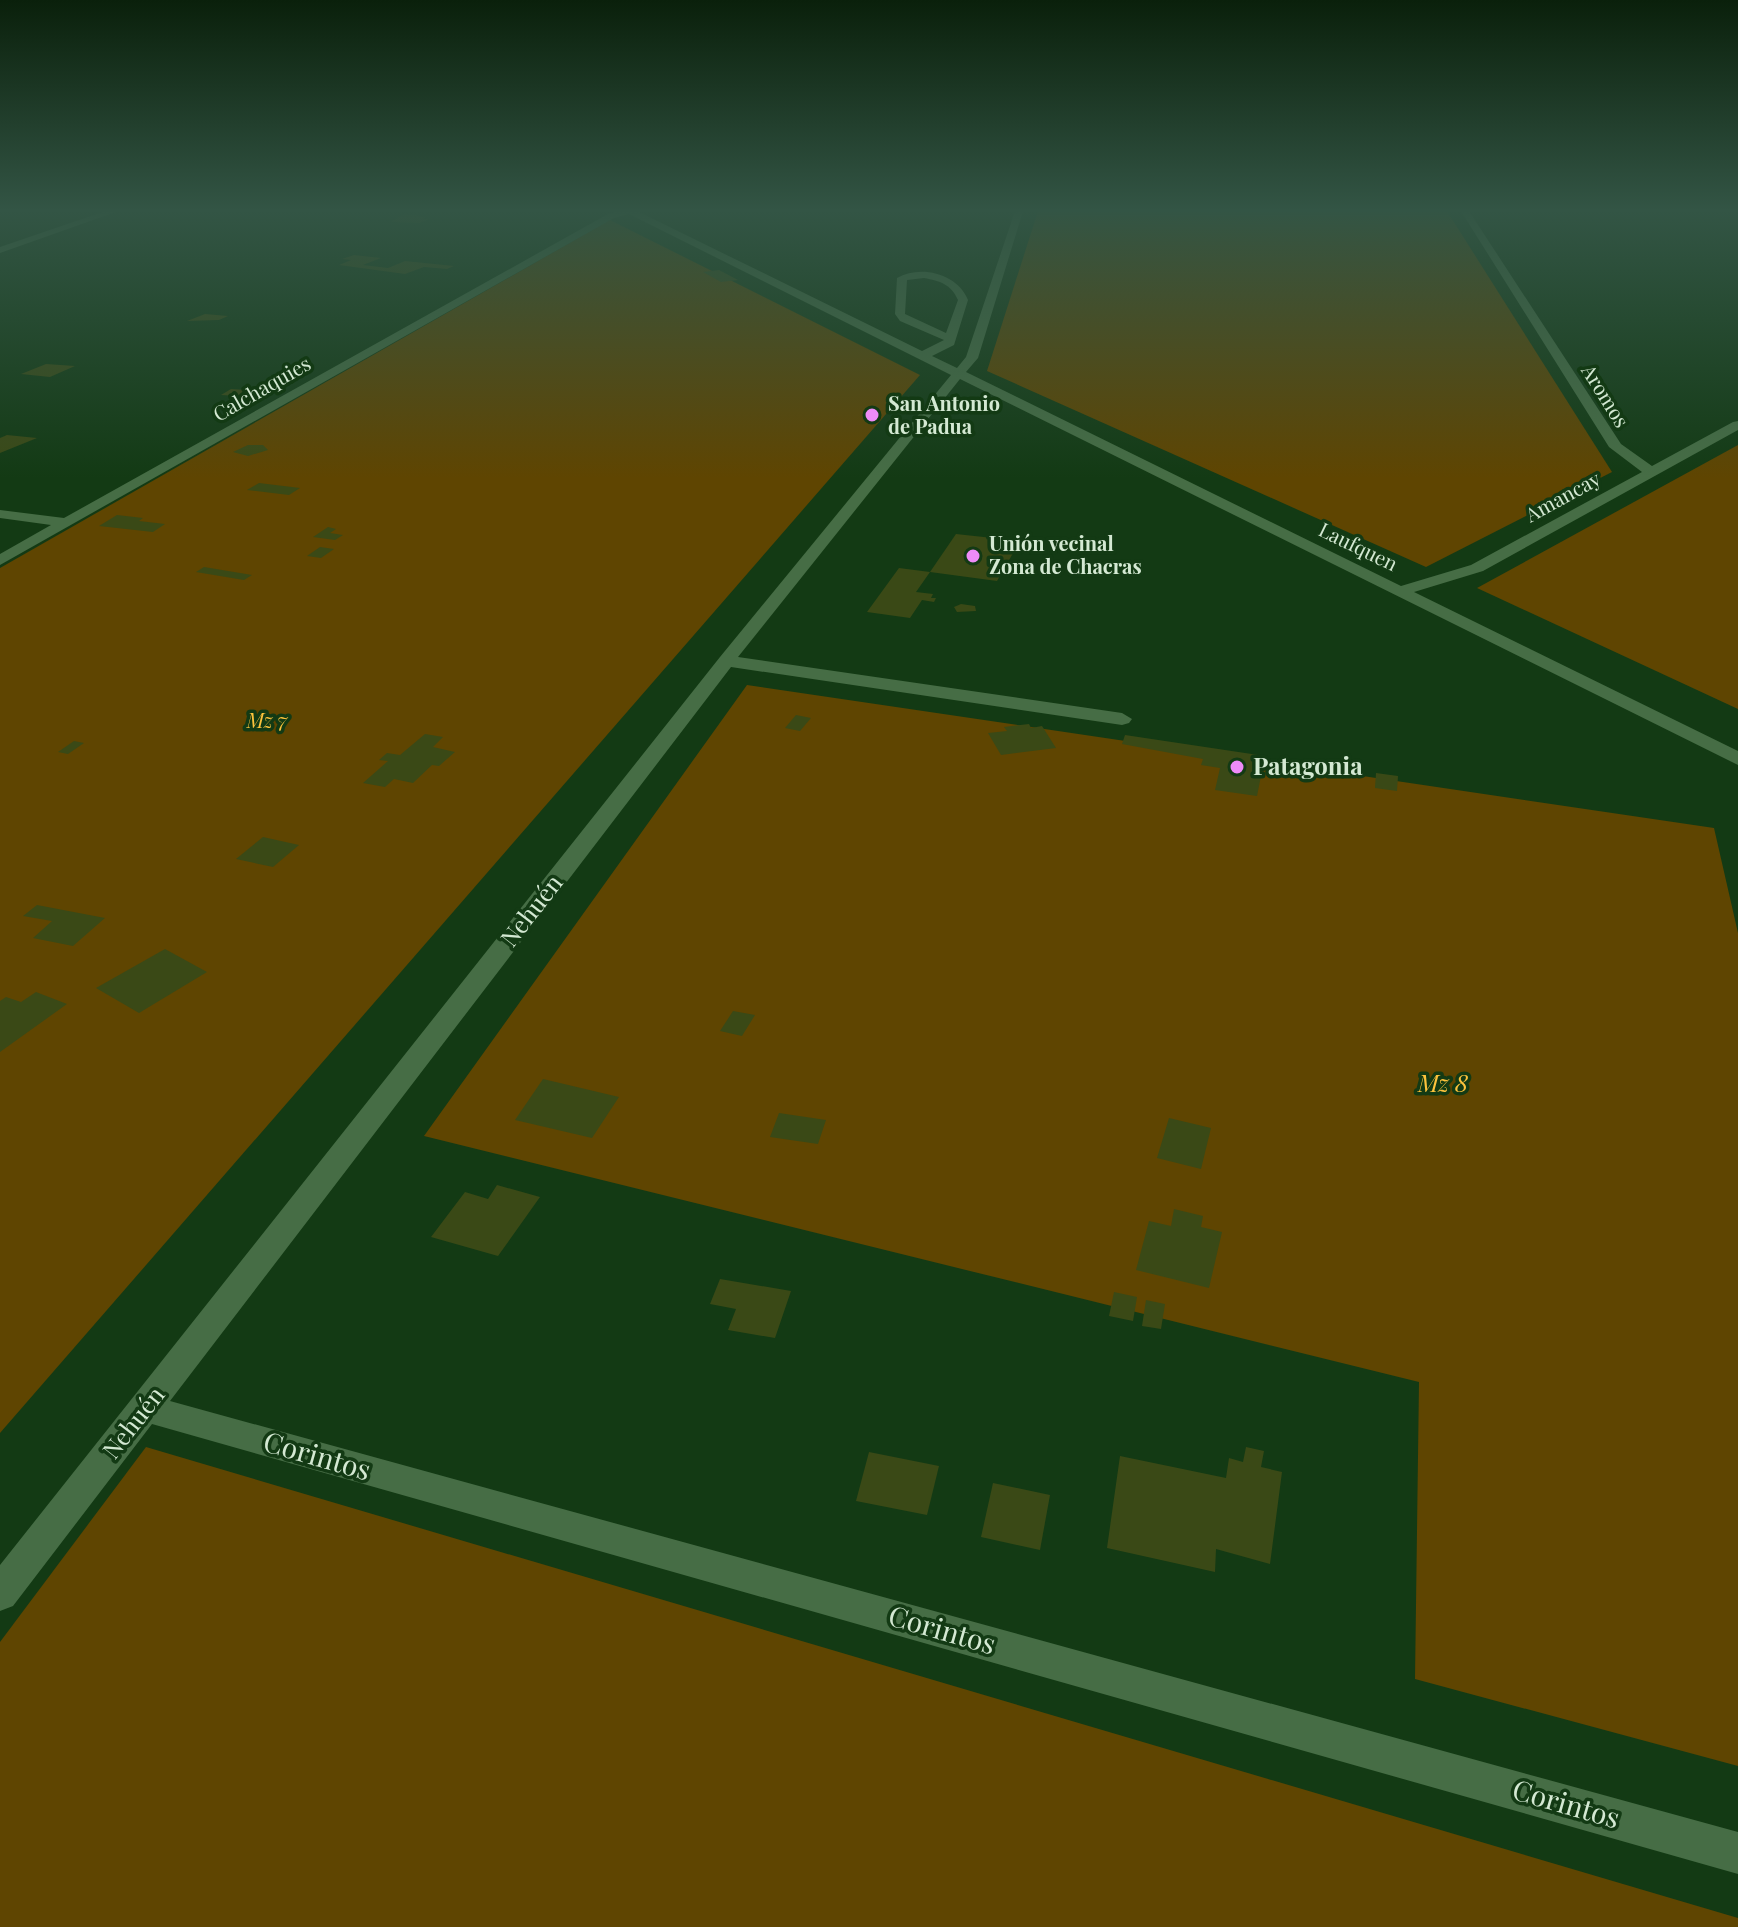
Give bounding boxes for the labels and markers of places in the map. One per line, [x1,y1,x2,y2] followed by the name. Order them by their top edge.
[888,389,1000,439] place label: San Antonio de Padua
[863,406,881,424] marker: San Antonio de Padua
[989,529,1142,579] place label: Unión vecinal Zona de Chacras
[964,547,982,565] marker: Unión vecinal Zona de Chacras
[1253,749,1363,781] place label: Patagonia
[1228,758,1246,776] marker: Patagonia

